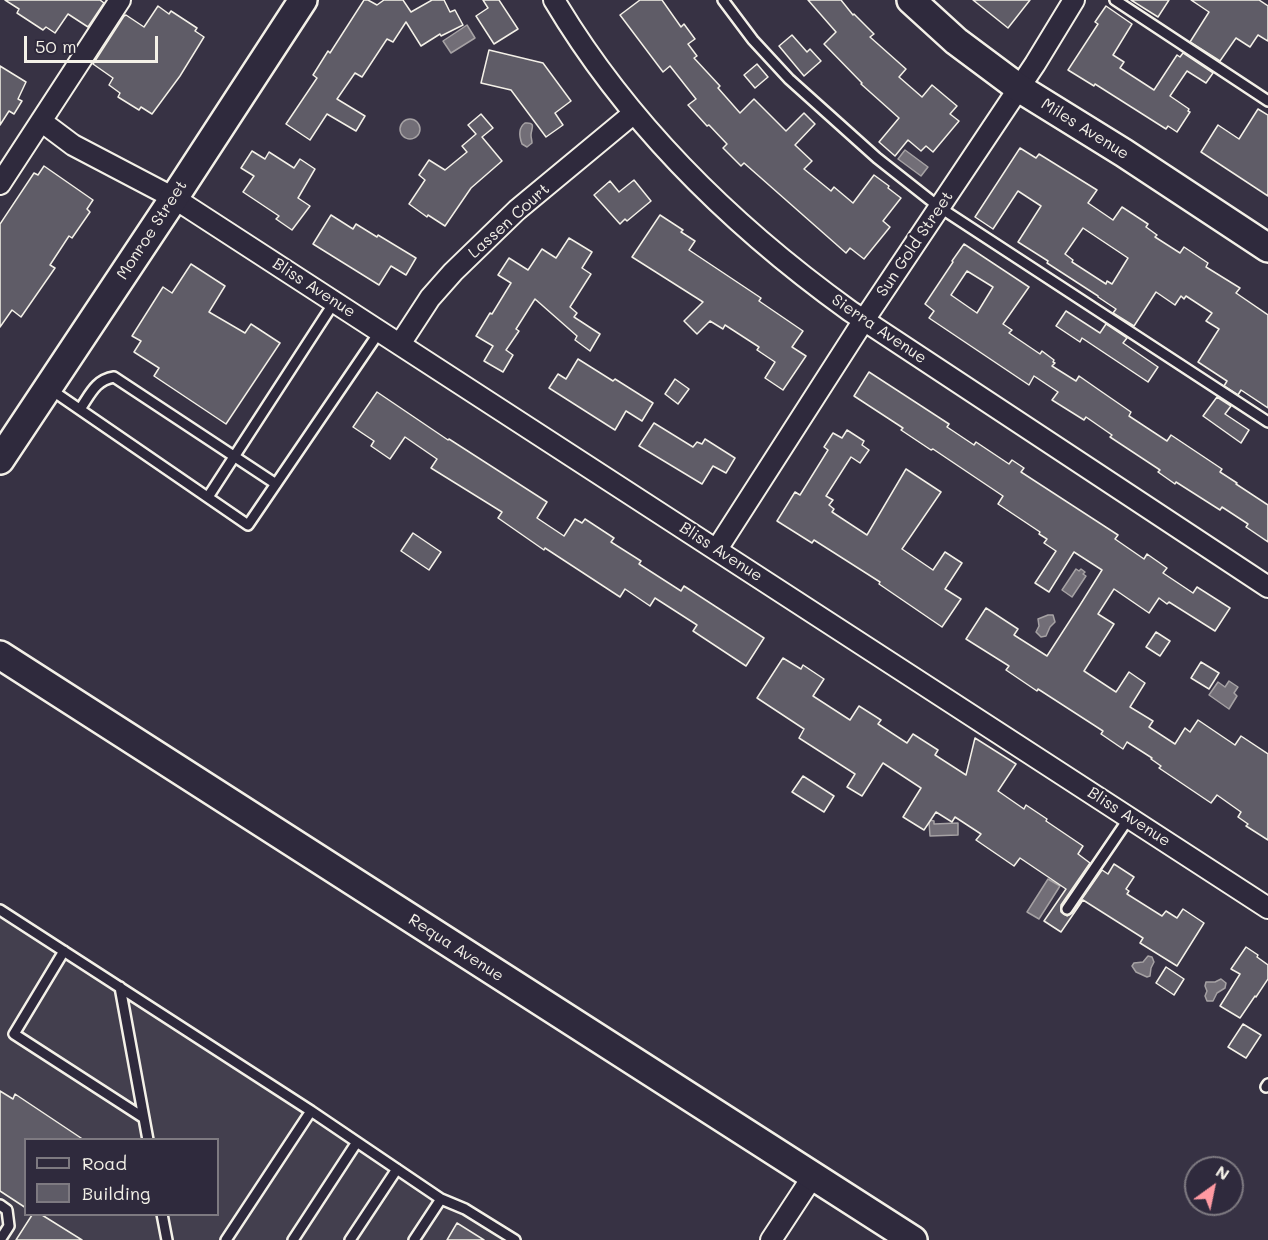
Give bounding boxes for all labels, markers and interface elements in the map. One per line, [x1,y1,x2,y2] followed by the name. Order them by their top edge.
[27,24,160,62] scale bar
[35,34,77,58] text: 50 m
[1038,94,1132,164] street label: Miles Avenue
[113,177,191,283] street label: Monroe Street
[464,180,554,262] street label: Lassen Court
[873,188,957,300] street label: Sun Gold Street
[269,254,359,322] street label: Bliss Avenue
[828,290,930,368] street label: Sierra Avenue
[676,518,766,586] street label: Bliss Avenue
[1084,783,1174,851] street label: Bliss Avenue
[405,910,507,986] street label: Requa Avenue
[24,1138,219,1216] legend
[82,1151,127,1175] text: Road
[1184,1156,1244,1216] north arrow
[1212,1160,1234,1184] text: N
[82,1181,150,1205] text: Building

